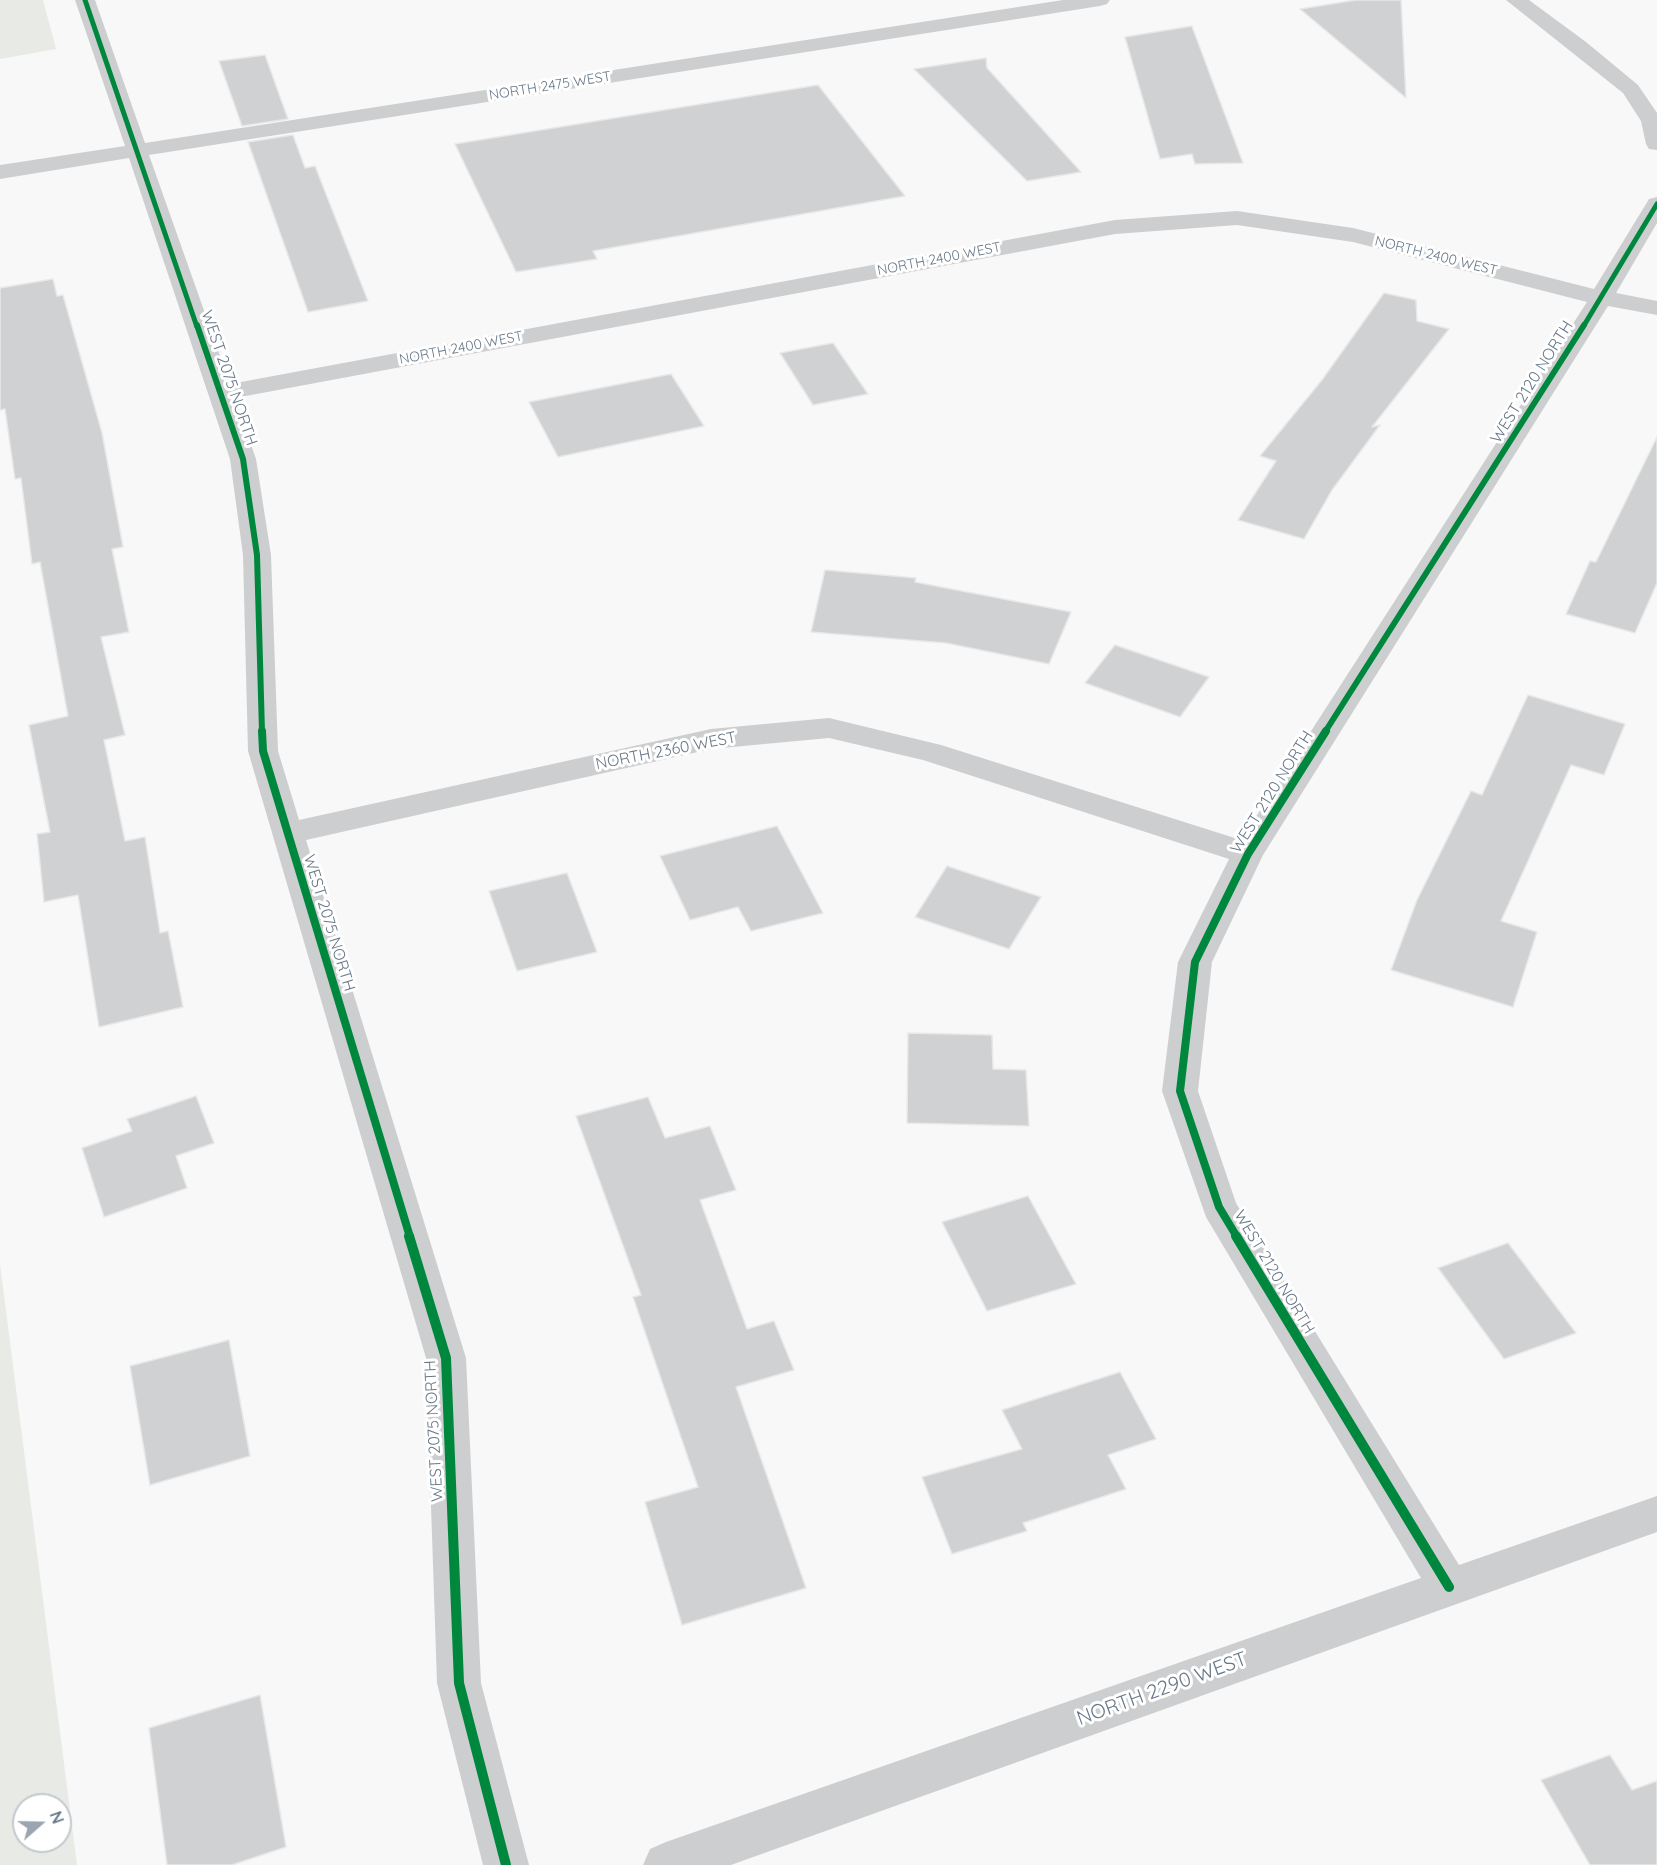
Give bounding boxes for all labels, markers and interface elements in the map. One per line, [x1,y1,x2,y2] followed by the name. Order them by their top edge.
[488,68,612,104] street label: NORTH 2475 WEST
[1373,233,1499,279] street label: NORTH 2400 WEST
[876,239,1002,279] street label: NORTH 2400 WEST
[197,308,261,448] street label: WEST 2075 NORTH
[1487,317,1577,447] street label: WEST 2120 NORTH
[398,328,524,368] street label: NORTH 2400 WEST
[1227,727,1317,857] street label: WEST 2120 NORTH
[594,728,738,774] street label: NORTH 2360 WEST
[299,852,359,994] street label: WEST 2075 NORTH
[1230,1207,1318,1337] street label: WEST 2120 NORTH
[421,1360,447,1502] street label: WEST 2075 NORTH
[1074,1647,1250,1731] street label: NORTH 2290 WEST
[12,1793,72,1853] north arrow
[46,1809,68,1826] text: N

